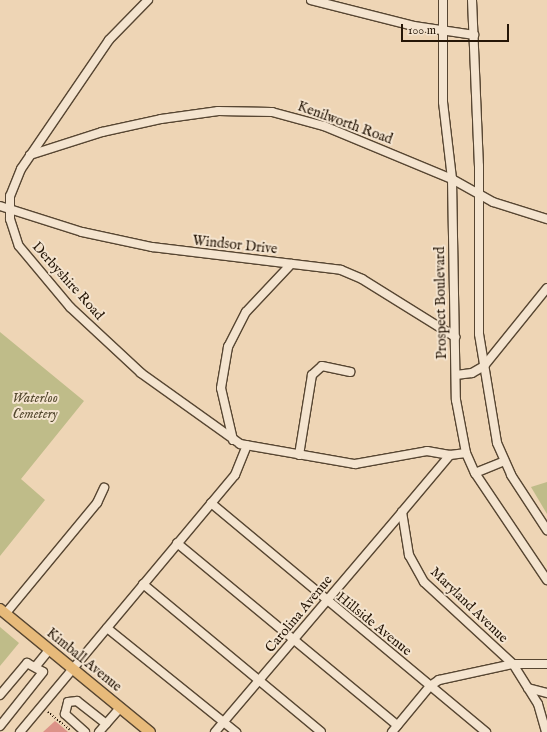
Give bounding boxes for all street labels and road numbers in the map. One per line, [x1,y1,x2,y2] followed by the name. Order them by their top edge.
[295,98,395,148] street label: Kenilworth Road
[192,232,278,258] street label: Windsor Drive
[28,238,108,324] street label: Derbyshire Road
[432,247,450,359] street label: Prospect Boulevard
[427,564,511,646] street label: Maryland Avenue
[262,572,336,656] street label: Carolina Avenue
[333,589,415,659] street label: Hillside Avenue
[43,625,125,695] street label: Kimball Avenue

